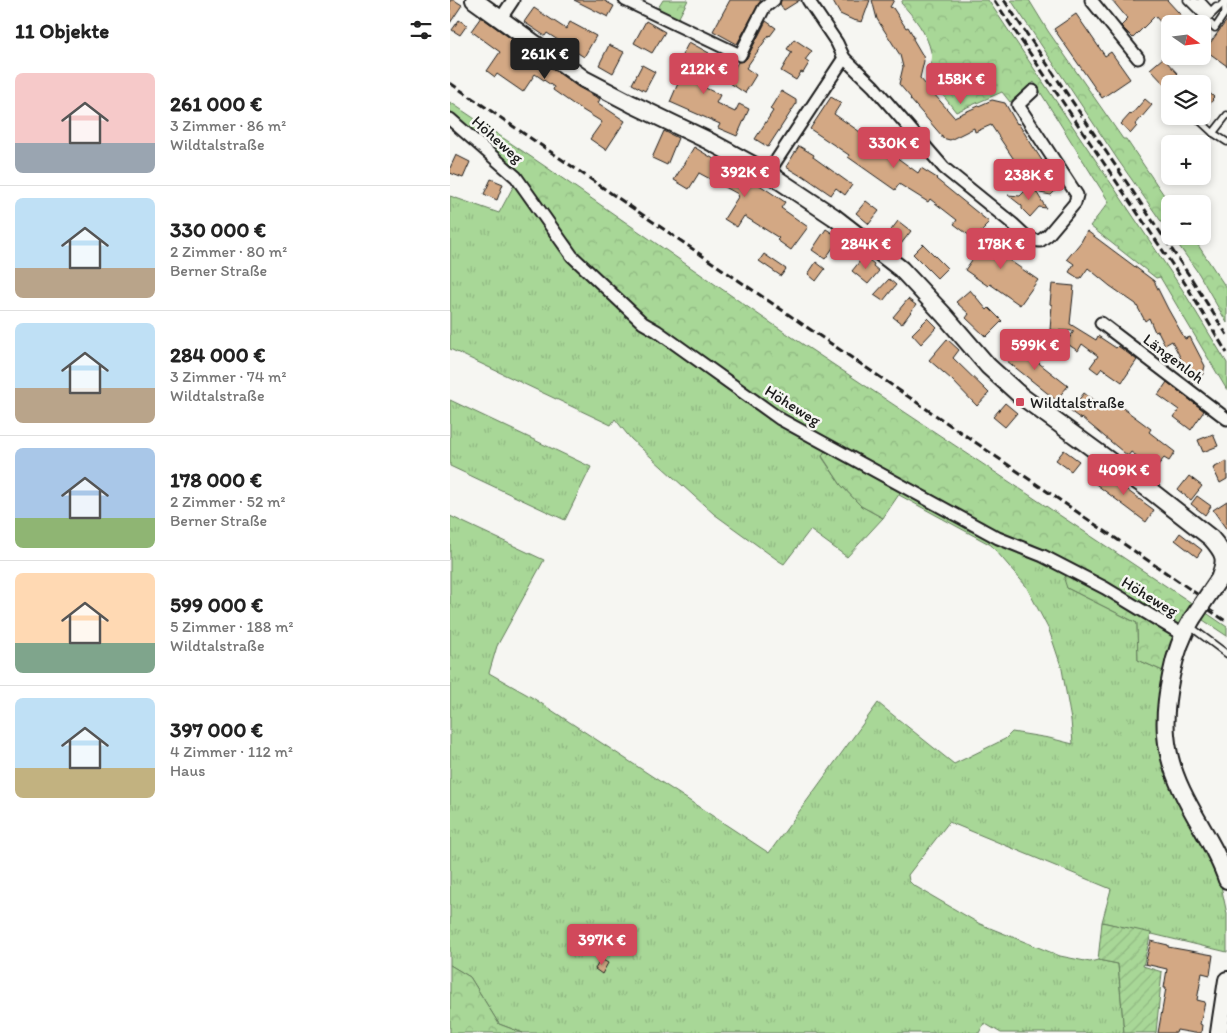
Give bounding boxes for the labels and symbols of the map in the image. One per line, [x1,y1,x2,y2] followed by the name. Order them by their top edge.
[1161,15,1211,65] north arrow
[504,38,586,80] pin: 261K €
[663,52,745,95] pin: 212K €
[920,62,1002,105] pin: 158K €
[468,111,528,168] street label: Höheweg
[853,126,935,169] pin: 330K €
[704,156,786,198] pin: 392K €
[988,158,1070,201] pin: 238K €
[825,228,907,270] pin: 284K €
[960,228,1042,270] pin: 178K €
[994,328,1076,371] pin: 599K €
[1140,329,1208,387] street label: Längenloh
[761,381,825,430] street label: Höheweg
[1030,393,1125,412] place label: Wildtalstraße
[1014,396,1026,408] marker: Wildtalstraße
[1083,454,1165,496] pin: 409K €
[1118,572,1182,621] street label: Höheweg
[561,924,643,966] pin: 397K €

